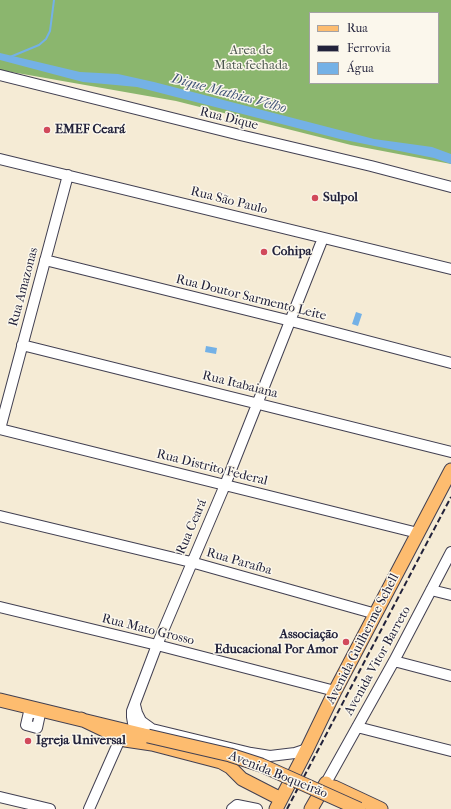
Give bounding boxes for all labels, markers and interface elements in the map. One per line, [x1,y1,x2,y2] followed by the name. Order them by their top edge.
[309,12,439,84] legend
[347,21,368,35] text: Rua
[347,41,390,55] text: Ferrovia
[214,43,288,74] park label: Area de Mata fechada
[347,61,374,75] text: Água
[170,71,288,117] water label: Dique Mathias Velho
[198,104,260,134] street label: Rua Dique
[55,122,125,138] place label: EMEF Ceará
[42,125,52,135] marker: EMEF Ceará
[189,184,269,218] street label: Rua São Paulo
[323,190,358,206] place label: Sulpol
[310,193,320,203] marker: Sulpol
[272,244,311,260] place label: Cohipa
[6,246,42,328] street label: Rua Amazonas
[259,247,269,257] marker: Cohipa
[174,272,328,324] street label: Rua Doutor Sarmento Leite
[201,368,279,402] street label: Rua Itabaiana
[155,447,269,489] street label: Rua Distrito Federal
[173,497,211,557] street label: Rua Ceará
[205,545,273,579] street label: Rua Paraíba
[323,571,403,707] street label: Avenida Guilherme Schell
[341,604,415,718] street label: Avenida Vitor Barreto
[100,611,196,649] street label: Rua Mato Grosso
[214,627,338,658] place label: Associação Educacional Por Amor
[341,637,351,647] marker: Associação Educacional Por Amor
[36,733,126,749] place label: Igreja Universal
[23,736,33,746] marker: Igreja Universal
[226,748,330,802] street label: Avenida Boqueirão

